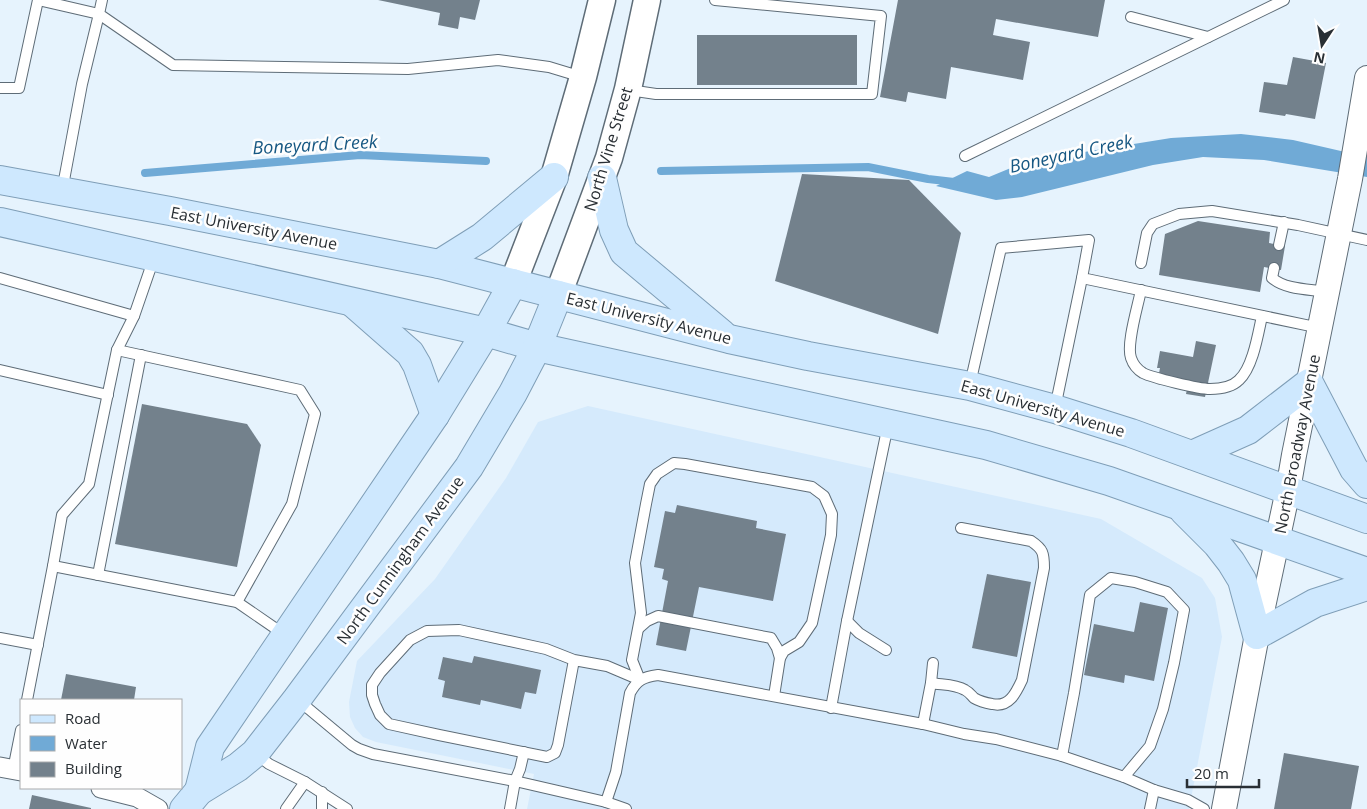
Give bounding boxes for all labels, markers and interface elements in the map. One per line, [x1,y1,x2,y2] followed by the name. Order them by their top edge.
[1297,20,1347,70] north arrow
[1312,48,1327,69] text: N
[579,84,637,214] street label: North Vine Street
[1007,128,1136,178] water label: Boneyard Creek
[252,129,379,159] water label: Boneyard Creek
[169,201,339,255] street label: East University Avenue
[564,287,734,349] street label: East University Avenue
[1269,352,1325,536] street label: North Broadway Avenue
[958,374,1128,442] street label: East University Avenue
[331,471,469,649] street label: North Cunningham Avenue
[20,699,182,789] legend
[65,708,101,728] text: Road
[65,733,107,753] text: Water
[1187,756,1260,788] scale bar
[65,758,122,778] text: Building
[1194,763,1229,783] text: 20 m

